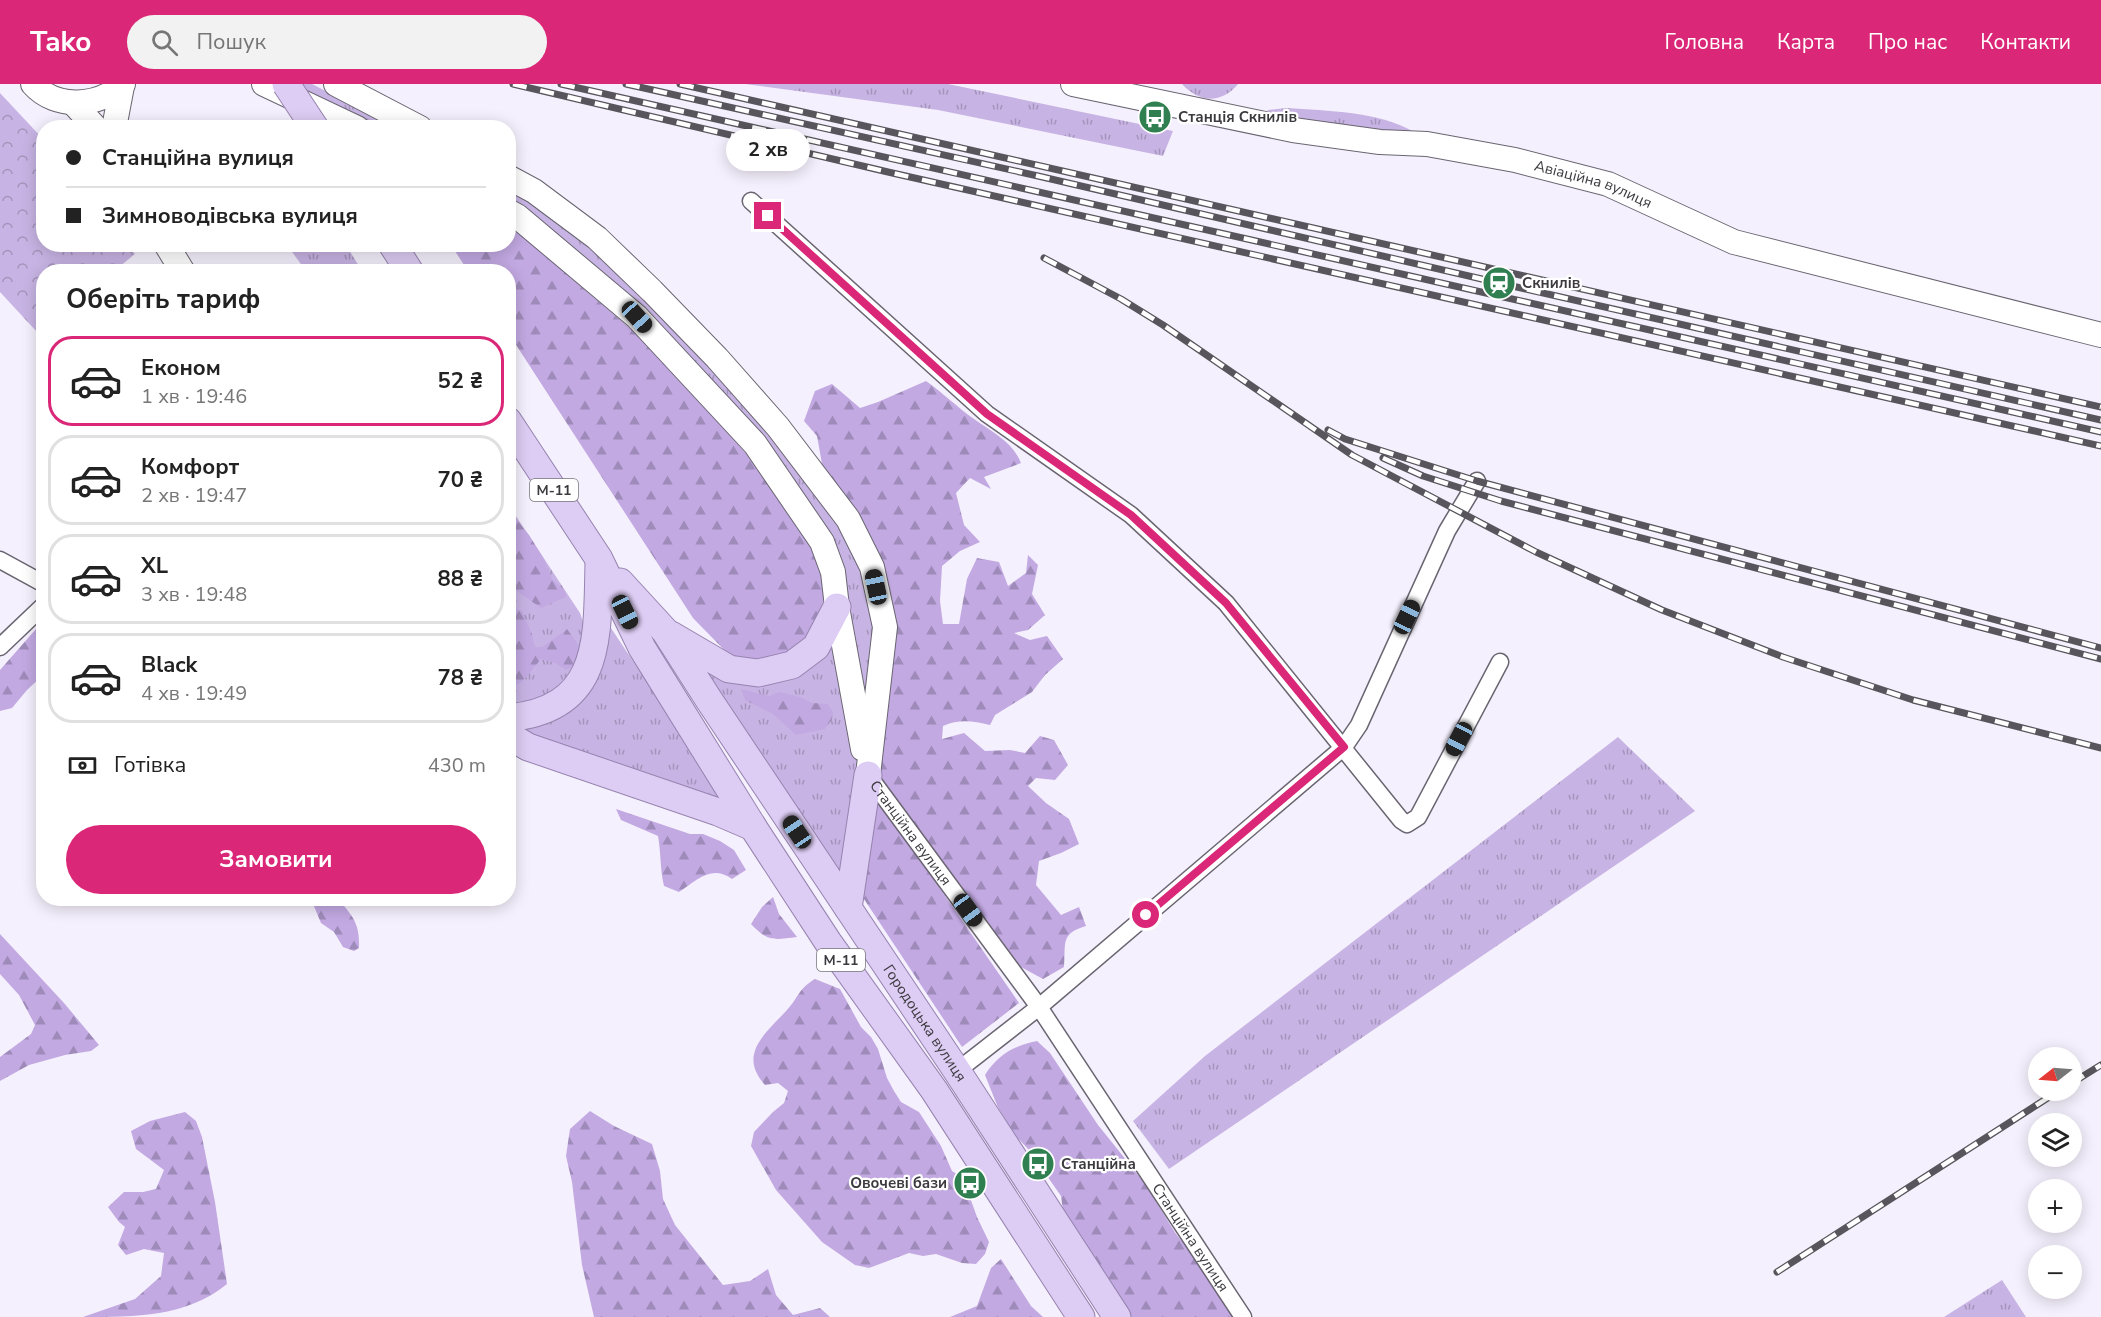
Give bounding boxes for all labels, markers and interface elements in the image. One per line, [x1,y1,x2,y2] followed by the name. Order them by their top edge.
[127,15,547,69] search box
[30,23,91,61] text: Tako
[148,26,181,59] icon: search
[196,27,266,57] text: Пошук
[1664,28,1744,56] text: Головна
[1777,28,1835,56] text: Карта
[1868,28,1947,56] text: Про нас
[1980,28,2071,56] text: Контакти
[1137,99,1173,135] bus stop icon: Станція Скнилів
[1178,107,1297,127] place label: Станція Скнилів
[726,129,810,171] callout: 2 хв
[748,136,788,163] text: 2 хв
[102,143,294,173] text: Станційна вулиця
[1532,155,1655,213] street label: Авіаційна вулиця
[102,201,358,231] text: Зимноводівська вулиця
[754,202,781,229] route end
[1481,265,1517,301] station icon: Скнилів
[1522,273,1580,293] place label: Скнилів
[66,281,260,318] text: Оберіть тариф
[618,298,656,336] car
[141,353,221,383] text: Економ
[69,354,123,408] icon: car
[437,366,483,396] text: 52 ₴
[141,383,247,410] text: 1 хв · 19:46
[141,452,239,482] text: Комфорт
[69,453,123,507] icon: car
[437,465,483,495] text: 70 ₴
[530,479,578,501] road number: М-11
[141,482,247,509] text: 2 хв · 19:47
[141,551,168,581] text: XL
[69,552,123,606] icon: car
[437,564,483,594] text: 88 ₴
[863,568,889,606] car
[141,581,247,608] text: 3 хв · 19:48
[609,592,641,632] car
[1391,597,1423,637] car
[141,650,197,680] text: Black
[69,651,123,705] icon: car
[437,663,483,693] text: 78 ₴
[141,680,247,707] text: 4 хв · 19:49
[1443,719,1475,759] car
[66,749,99,782] icon: cash
[114,750,186,780] text: Готівка
[428,752,486,779] text: 430 m
[865,776,956,890] street label: Станційна вулиця
[779,812,815,852] car
[66,825,486,894] button: Замовити
[950,890,986,930] car
[1132,901,1159,928] route start
[817,949,865,971] road number: М-11
[879,961,971,1085] street label: Городоцька вулиця
[2028,1047,2082,1101] north arrow
[2028,1047,2082,1299] map controls
[2028,1113,2082,1167] button: layers
[1020,1146,1056,1182] bus stop icon: Станційна
[1061,1154,1136,1174] place label: Станційна
[952,1165,988,1201] bus stop icon: Овочеві бази
[850,1173,947,1193] place label: Овочеві бази
[1148,1179,1234,1295] street label: Станційна вулиця
[2028,1179,2082,1233] button: +
[2028,1245,2082,1299] button: −

